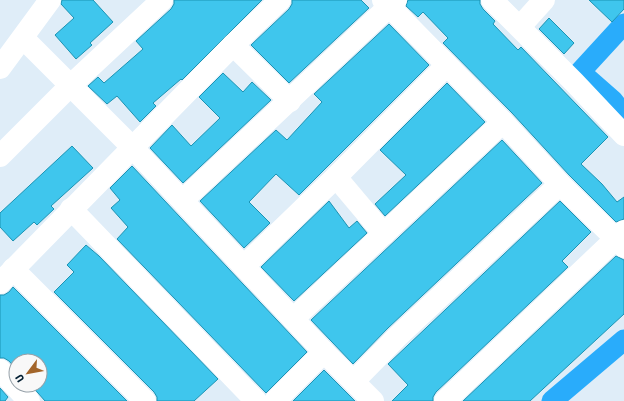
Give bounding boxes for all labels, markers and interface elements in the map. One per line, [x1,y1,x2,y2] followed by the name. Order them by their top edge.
[8,353,48,393] north arrow
[13,372,26,384] text: U

